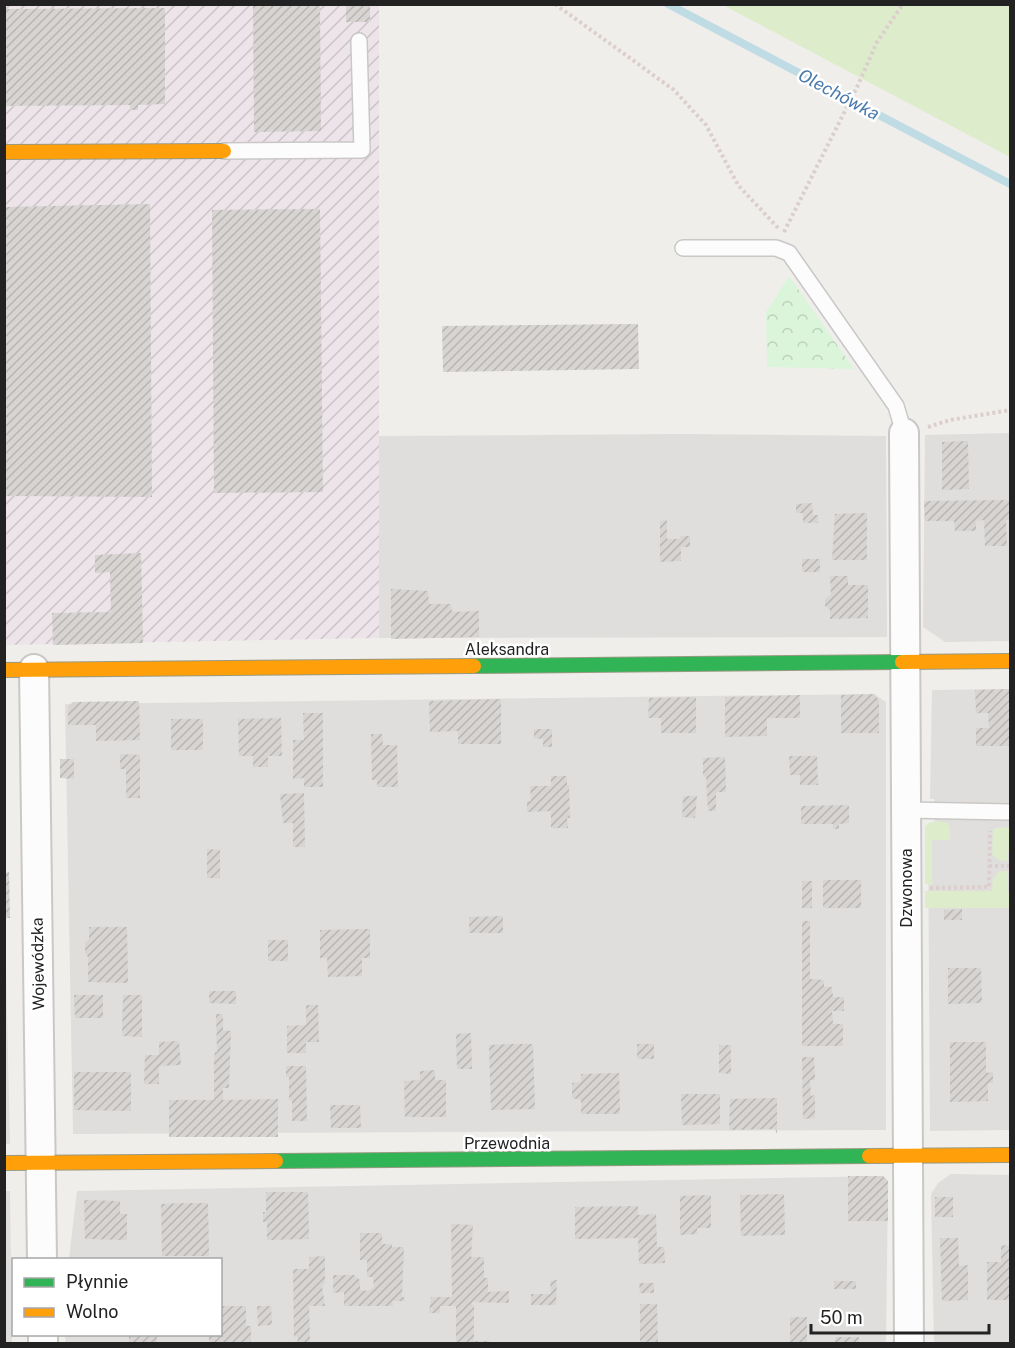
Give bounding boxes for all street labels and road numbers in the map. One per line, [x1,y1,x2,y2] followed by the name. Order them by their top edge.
[465,640,549,659] street label: Aleksandra
[897,848,916,928] street label: Dzwonowa
[28,917,48,1011] street label: Wojewódzka
[464,1134,550,1153] street label: Przewodnia

